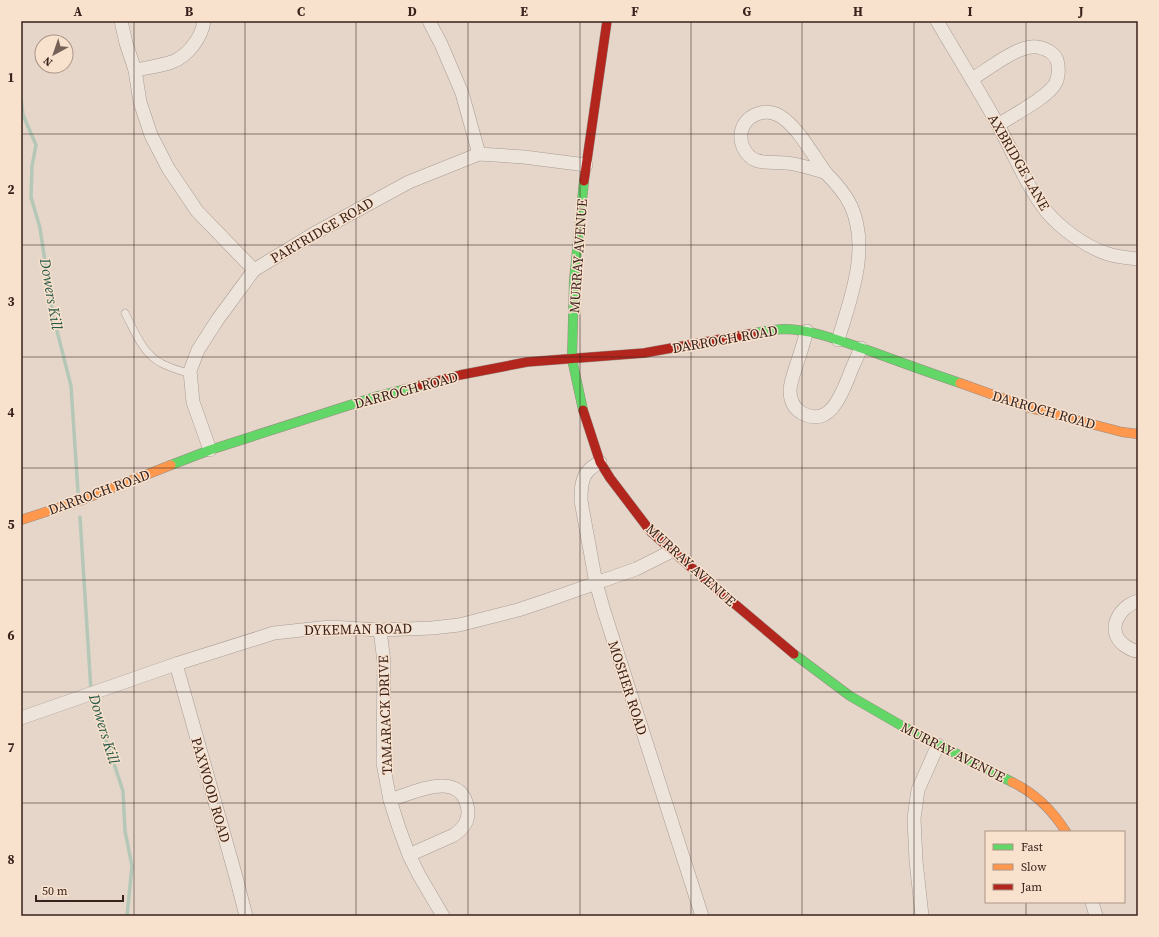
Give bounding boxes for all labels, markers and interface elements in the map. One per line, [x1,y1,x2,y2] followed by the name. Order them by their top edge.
[74,3,83,20] text: A
[185,3,194,20] text: B
[297,3,305,20] text: C
[407,3,417,20] text: D
[520,3,528,20] text: E
[631,3,639,20] text: F
[743,3,752,20] text: G
[853,3,863,20] text: H
[967,3,973,20] text: I
[1077,3,1084,20] text: J
[34,34,74,74] north arrow
[40,53,56,70] text: N
[7,69,15,86] text: 1
[983,110,1055,214] street label: AXBRIDGE LANE
[7,181,15,198] text: 2
[267,192,377,268] street label: PARTRIDGE ROAD
[564,198,592,314] street label: MURRAY AVENUE
[35,256,68,332] water label: Dowers Kill
[7,293,15,310] text: 3
[671,320,779,358] street label: DARROCH ROAD
[352,367,460,413] street label: DARROCH ROAD
[990,386,1098,434] street label: DARROCH ROAD
[7,404,15,421] text: 4
[45,464,153,520] street label: DARROCH ROAD
[7,516,15,533] text: 5
[642,519,740,611] street label: MURRAY AVENUE
[304,618,412,640] street label: DYKEMAN ROAD
[7,627,15,644] text: 6
[603,638,653,738] street label: MOSHER ROAD
[373,655,397,775] street label: TAMARACK DRIVE
[84,690,125,767] water label: Dowers Kill
[897,717,1009,787] street label: MURRAY AVENUE
[186,735,236,845] street label: PAXWOOD ROAD
[7,739,15,756] text: 7
[985,831,1125,903] legend
[1021,839,1043,855] text: Fast
[7,851,15,868] text: 8
[1021,859,1047,875] text: Slow
[36,877,123,903] scale bar
[1020,879,1042,895] text: Jam
[42,883,68,899] text: 50 m

